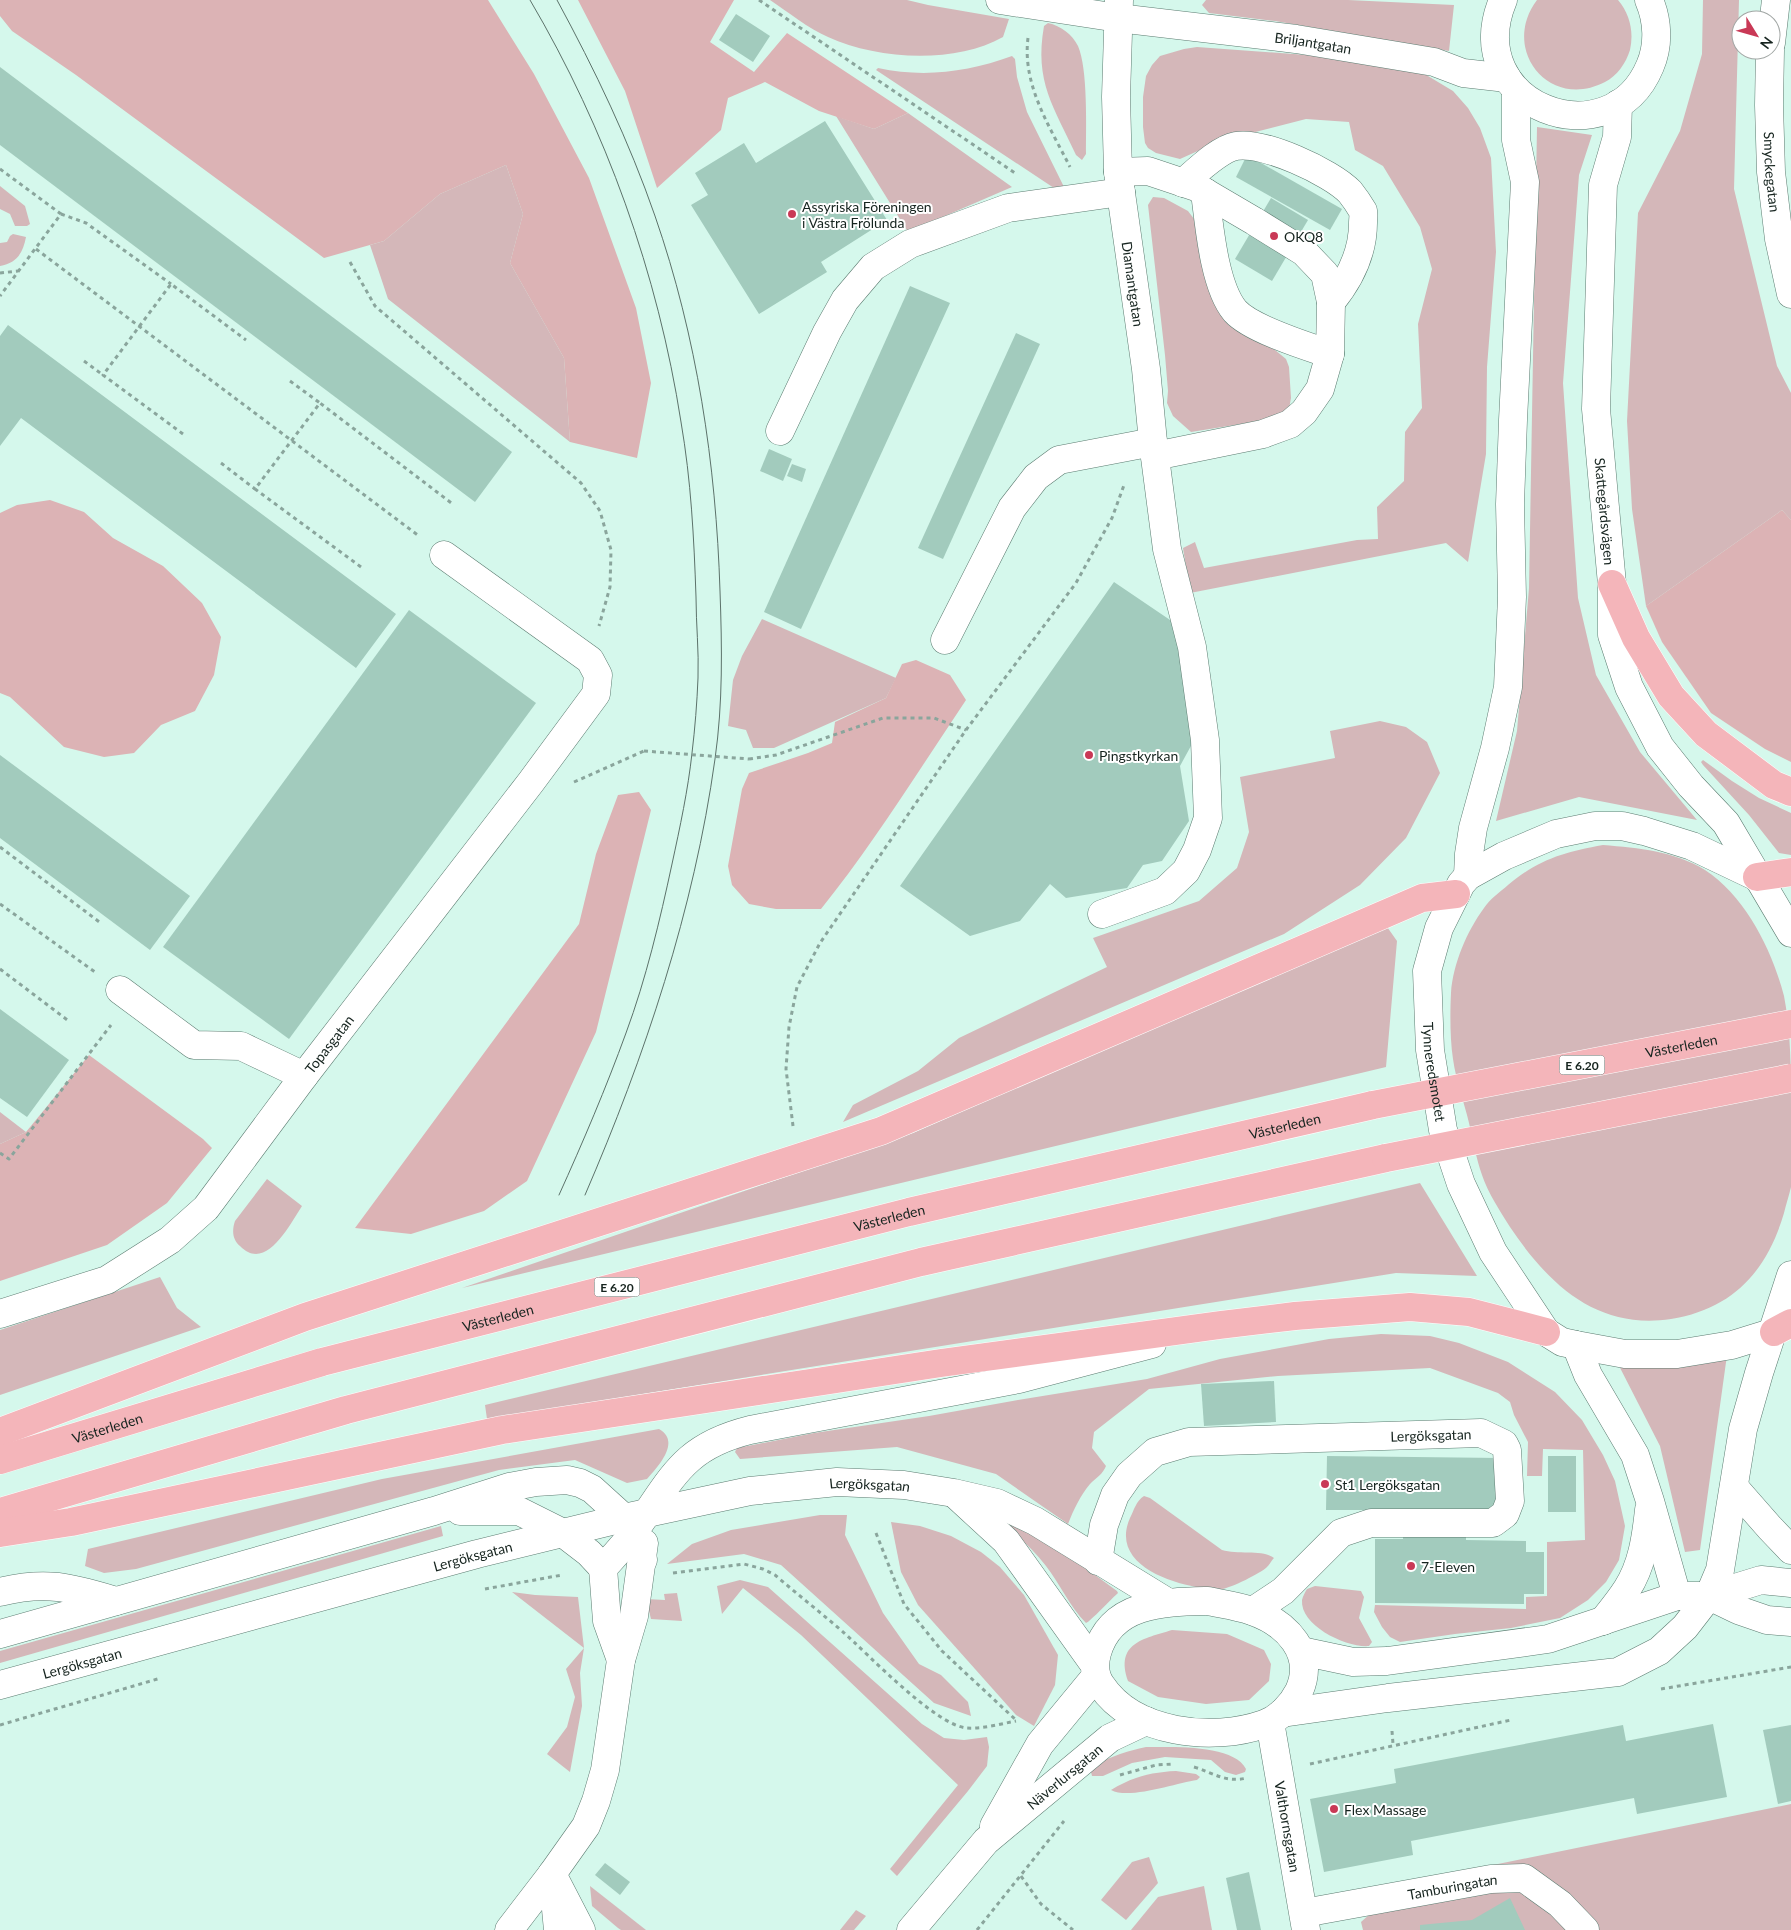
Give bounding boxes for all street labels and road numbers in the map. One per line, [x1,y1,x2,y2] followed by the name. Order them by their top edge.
[1274,28,1353,57] street label: Briljantgatan
[1761,131,1784,213] street label: Smyckegatan
[1119,240,1147,328] street label: Diamantgatan
[1592,457,1619,566] street label: Skattegårdsvägen
[301,1011,357,1077] street label: Topasgatan
[1420,1022,1450,1123] street label: Tynneredsmotet
[1644,1030,1719,1061] street label: Västerleden
[1560,1056,1604,1074] road number: E 6.20
[1247,1109,1322,1142] street label: Västerleden
[852,1200,927,1234] street label: Västerleden
[594,1277,640,1296] road number: E 6.20
[460,1300,535,1334] street label: Västerleden
[70,1409,144,1446] street label: Västerleden
[1390,1425,1472,1444] street label: Lergöksgatan
[828,1473,912,1494] street label: Lergöksgatan
[431,1537,514,1574] street label: Lergöksgatan
[41,1644,123,1681] street label: Lergöksgatan
[1023,1740,1105,1812] street label: Näverlursgatan
[1272,1779,1304,1873] street label: Valthornsgatan
[1406,1870,1498,1902] street label: Tamburingatan

